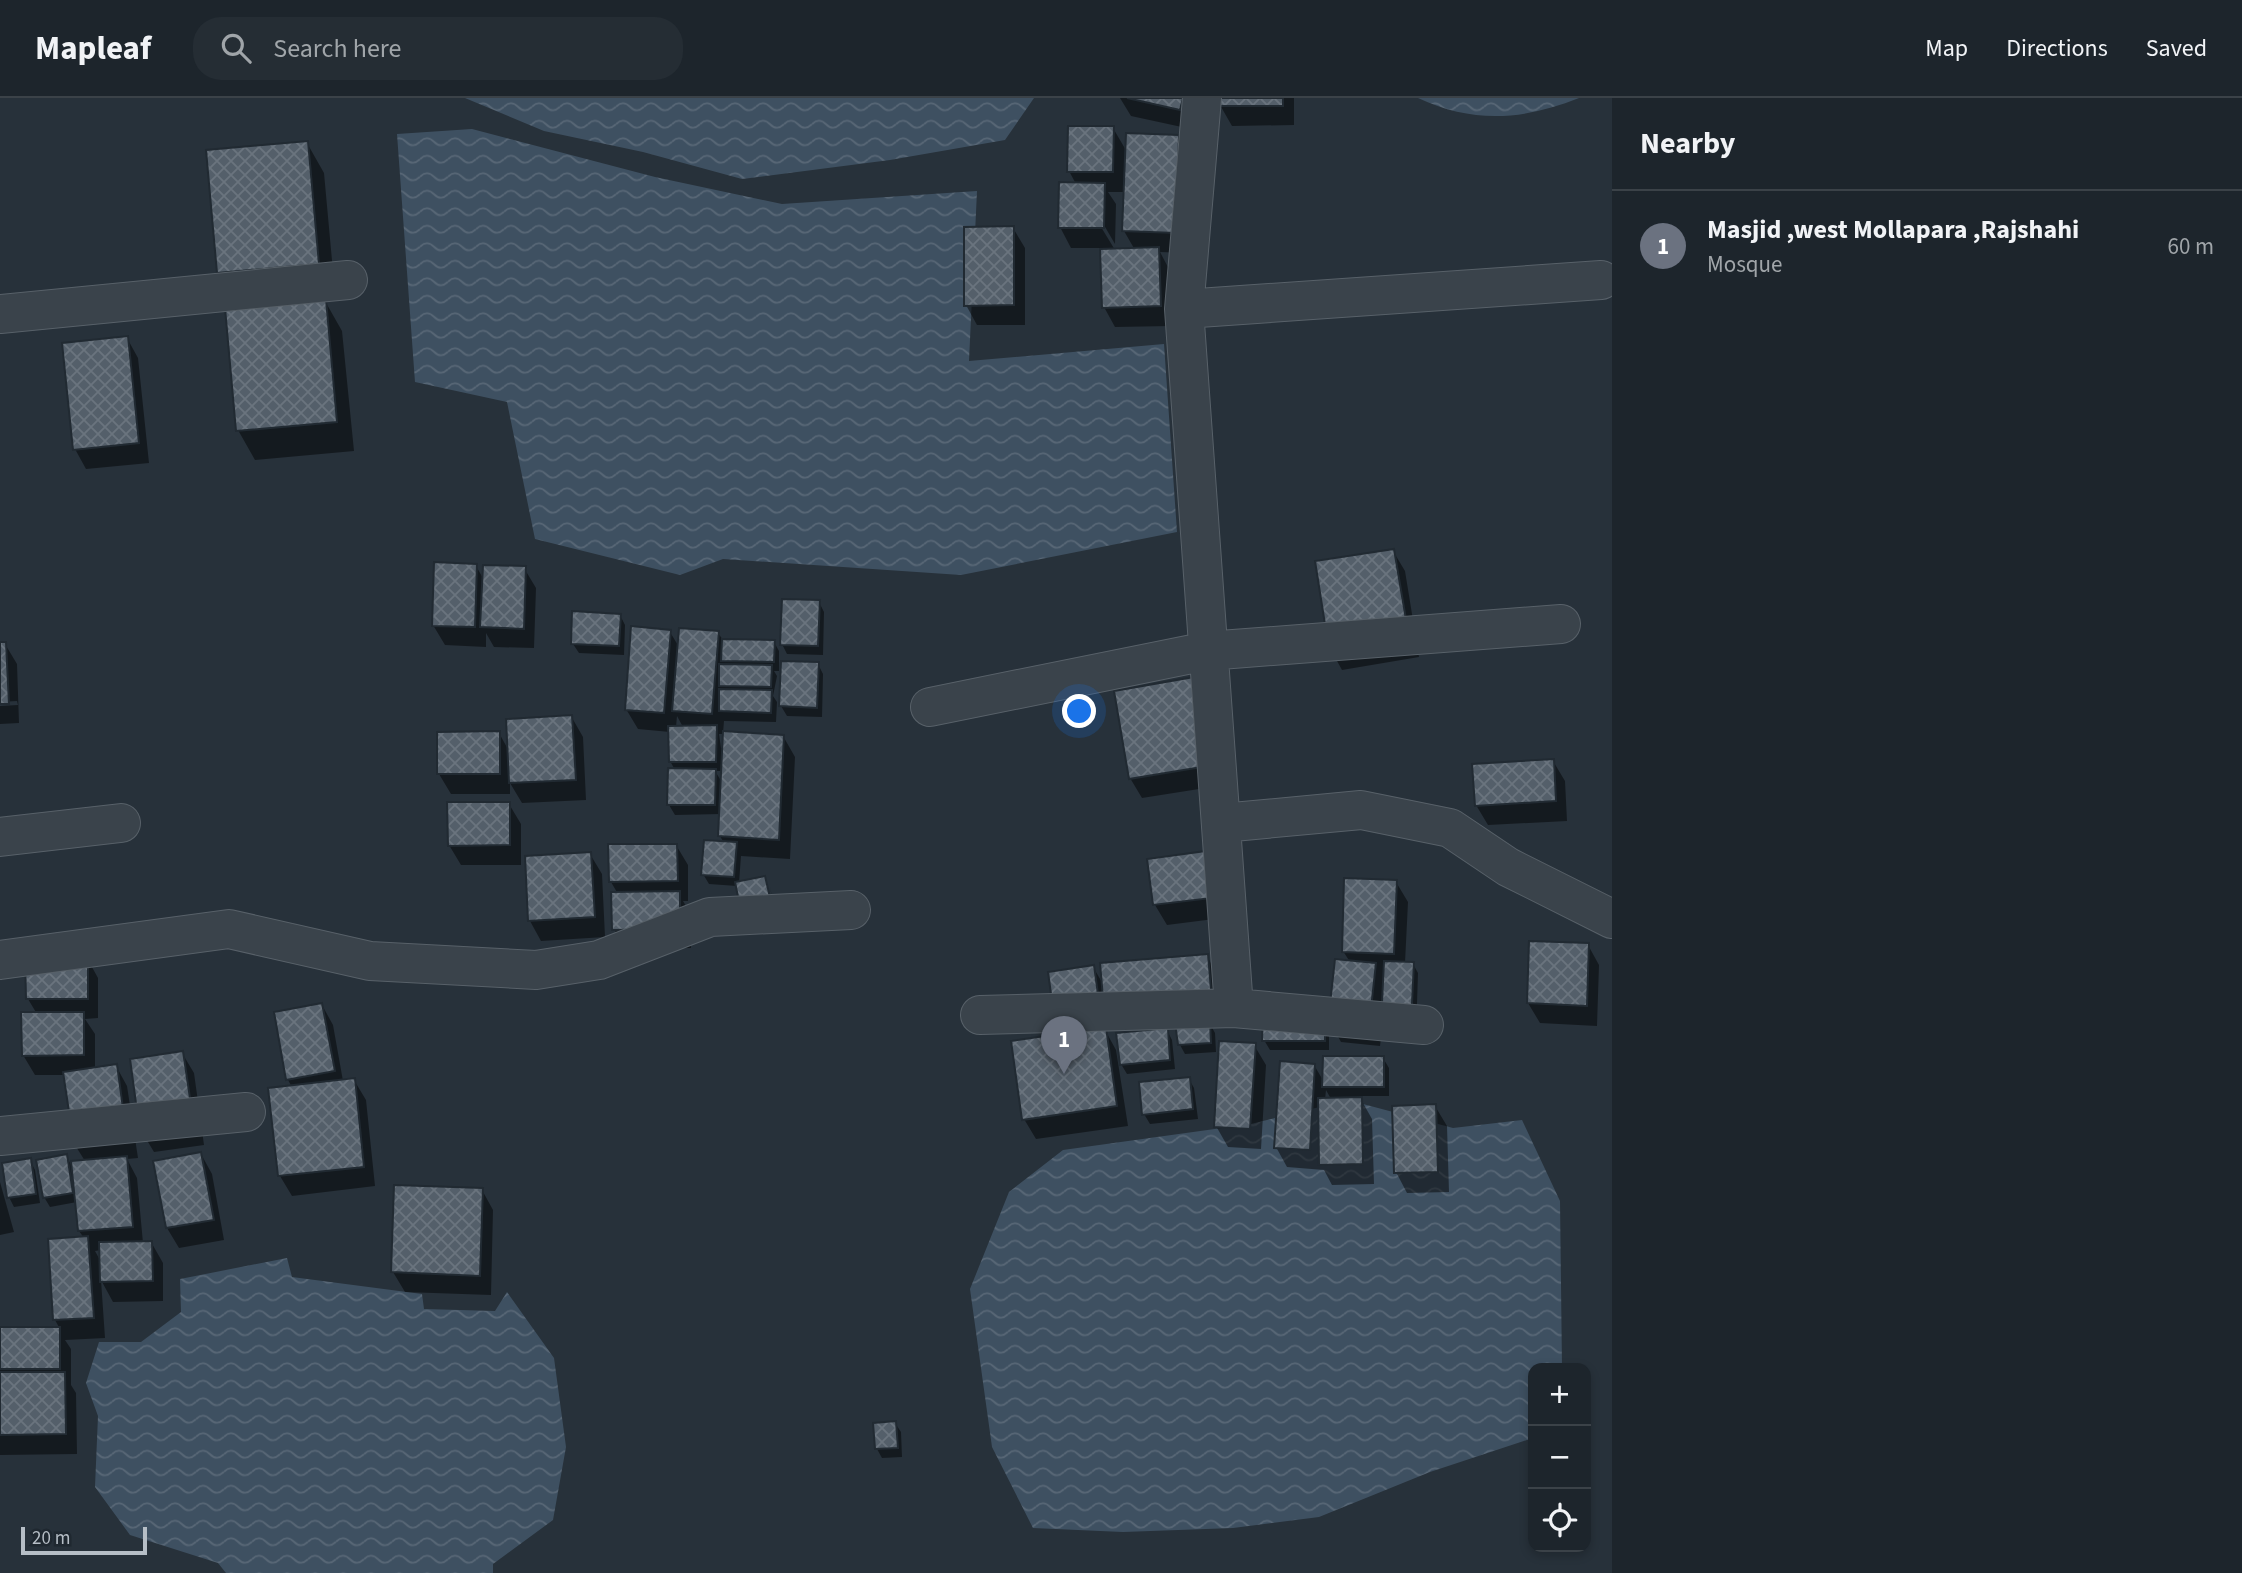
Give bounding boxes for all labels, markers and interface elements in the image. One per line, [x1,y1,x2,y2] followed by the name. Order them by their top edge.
[193,17,683,80] search box
[35,25,151,72] text: Mapleaf
[217,29,255,67] icon: search
[273,30,401,67] text: Search here
[1925,31,1968,66] text: Map
[2006,31,2108,66] text: Directions
[2146,31,2207,66] text: Saved
[1640,122,1735,165] text: Nearby
[1707,211,2079,248] text: Masjid ,west Mollapara ,Rajshahi
[1657,230,1669,263] text: 1
[2167,230,2214,263] text: 60 m
[1707,248,1782,281] text: Mosque
[1062,694,1096,728] your location
[1041,1016,1087,1074] pin: 1
[1528,1363,1591,1552] map controls
[1528,1363,1591,1426] button: +
[1528,1426,1591,1489] button: −
[1528,1489,1591,1552] button: locate
[21,1524,147,1556] scale bar
[32,1525,70,1552] text: 20 m

